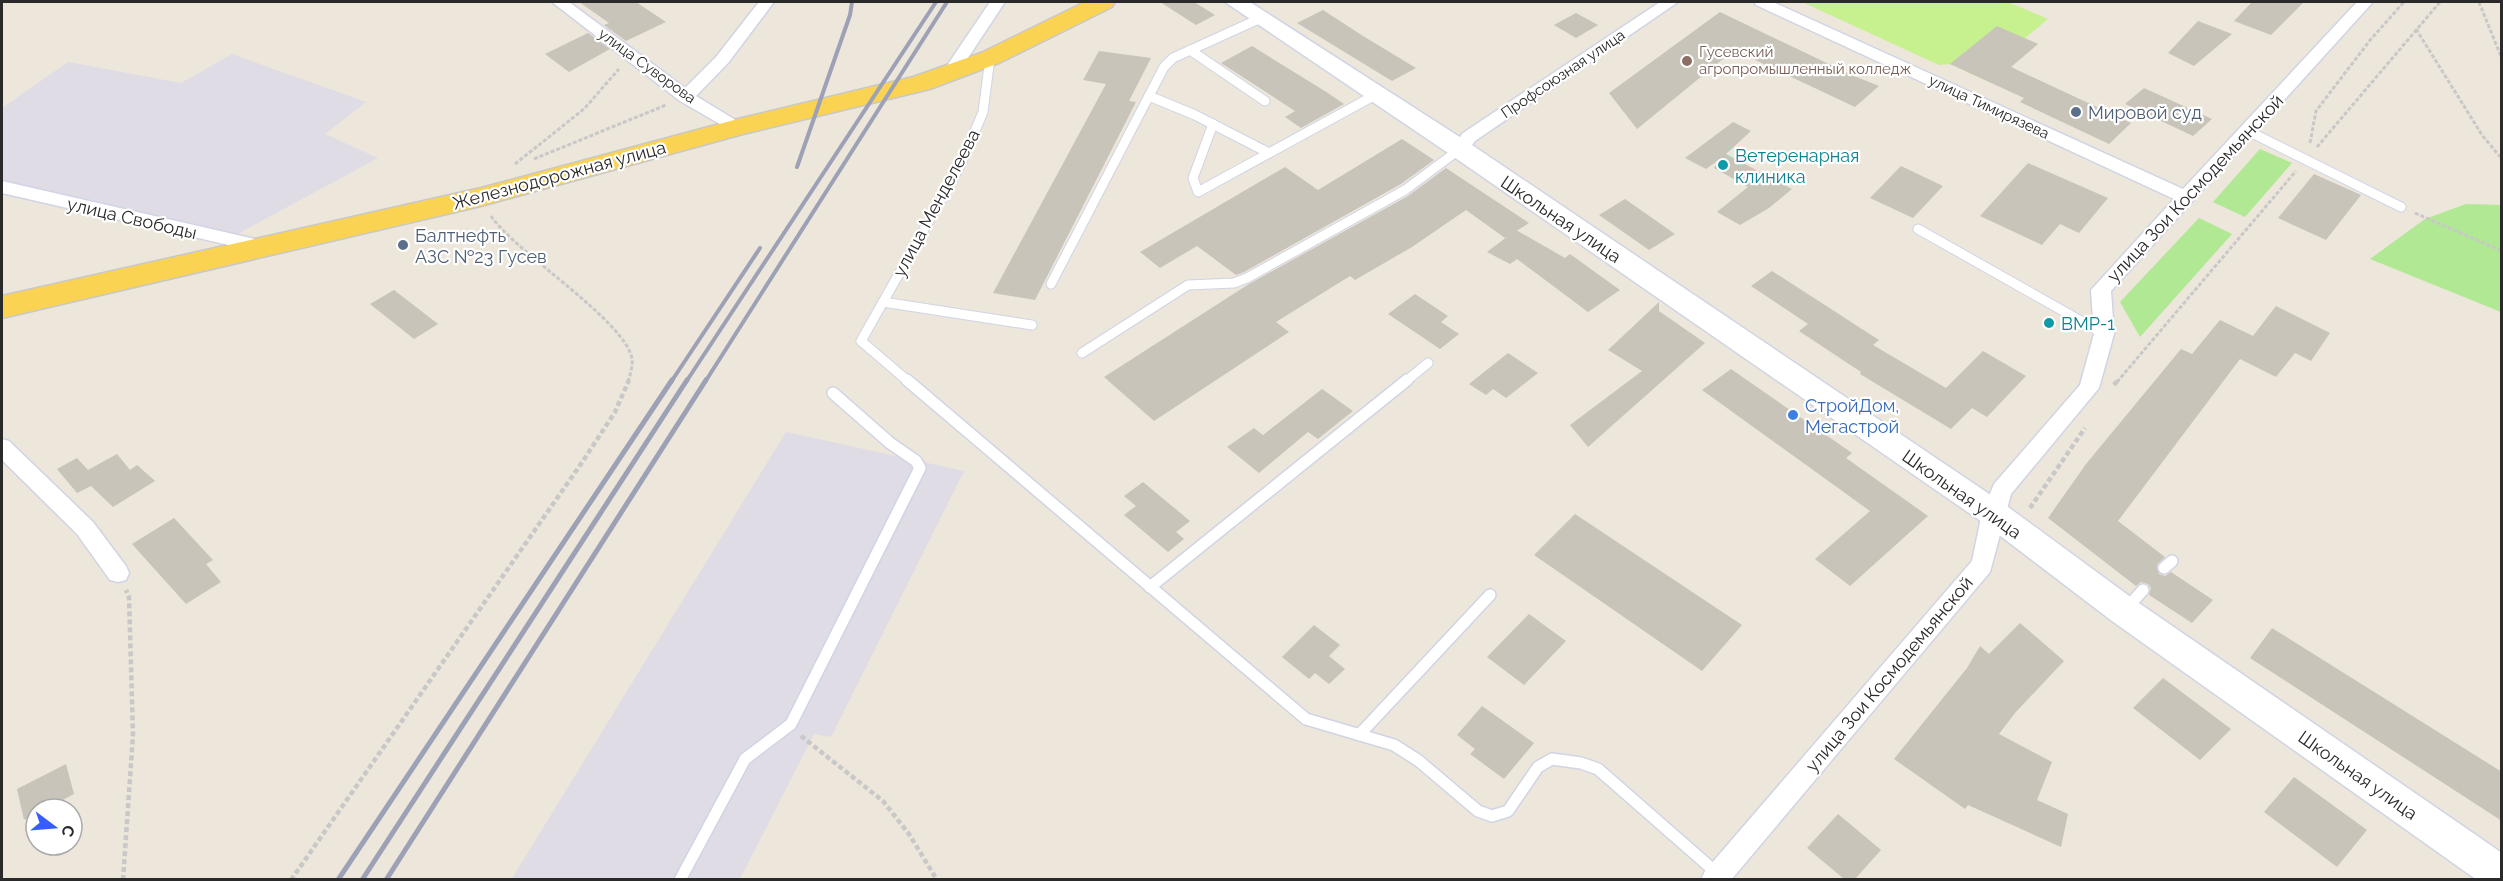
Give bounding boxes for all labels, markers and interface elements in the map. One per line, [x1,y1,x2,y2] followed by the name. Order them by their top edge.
[595,25,699,107] street label: улица Суворова
[1498,26,1628,122] street label: Профсоюзная улица
[1699,43,1911,78] place label: Гусевский агропромышленный колледж
[1680,54,1694,68] marker: Гусевский агропромышленный колледж
[1926,71,2052,143] street label: улица Тимирязева
[2103,90,2287,286] street label: улица Зои Космодемьянской
[2088,102,2202,123] place label: Мировой суд
[2069,105,2083,119] marker: Мировой суд
[888,126,984,280] street label: улица Менделеева
[450,136,668,214] street label: Железнодорожная улица
[1735,145,1859,187] place label: Ветеренарная клиника
[1716,158,1730,172] marker: Ветеренарная клиника
[1497,171,1625,267] street label: Школьная улица
[65,193,199,243] street label: улица Свободы
[415,225,547,267] place label: Балтнефть АЗС №23 Гусев
[396,238,410,252] marker: Балтнефть АЗС №23 Гусев
[2061,313,2115,334] place label: BMP-1
[2042,316,2056,330] marker: BMP-1
[1805,395,1899,437] place label: СтройДом, Мегастрой
[1786,408,1800,422] marker: СтройДом, Мегастрой
[1898,445,2026,543] street label: Школьная улица
[1801,572,1977,776] street label: улица Зои Космодемьянской
[2294,726,2422,824] street label: Школьная улица
[24,797,84,857] north arrow
[57,823,79,839] text: С

